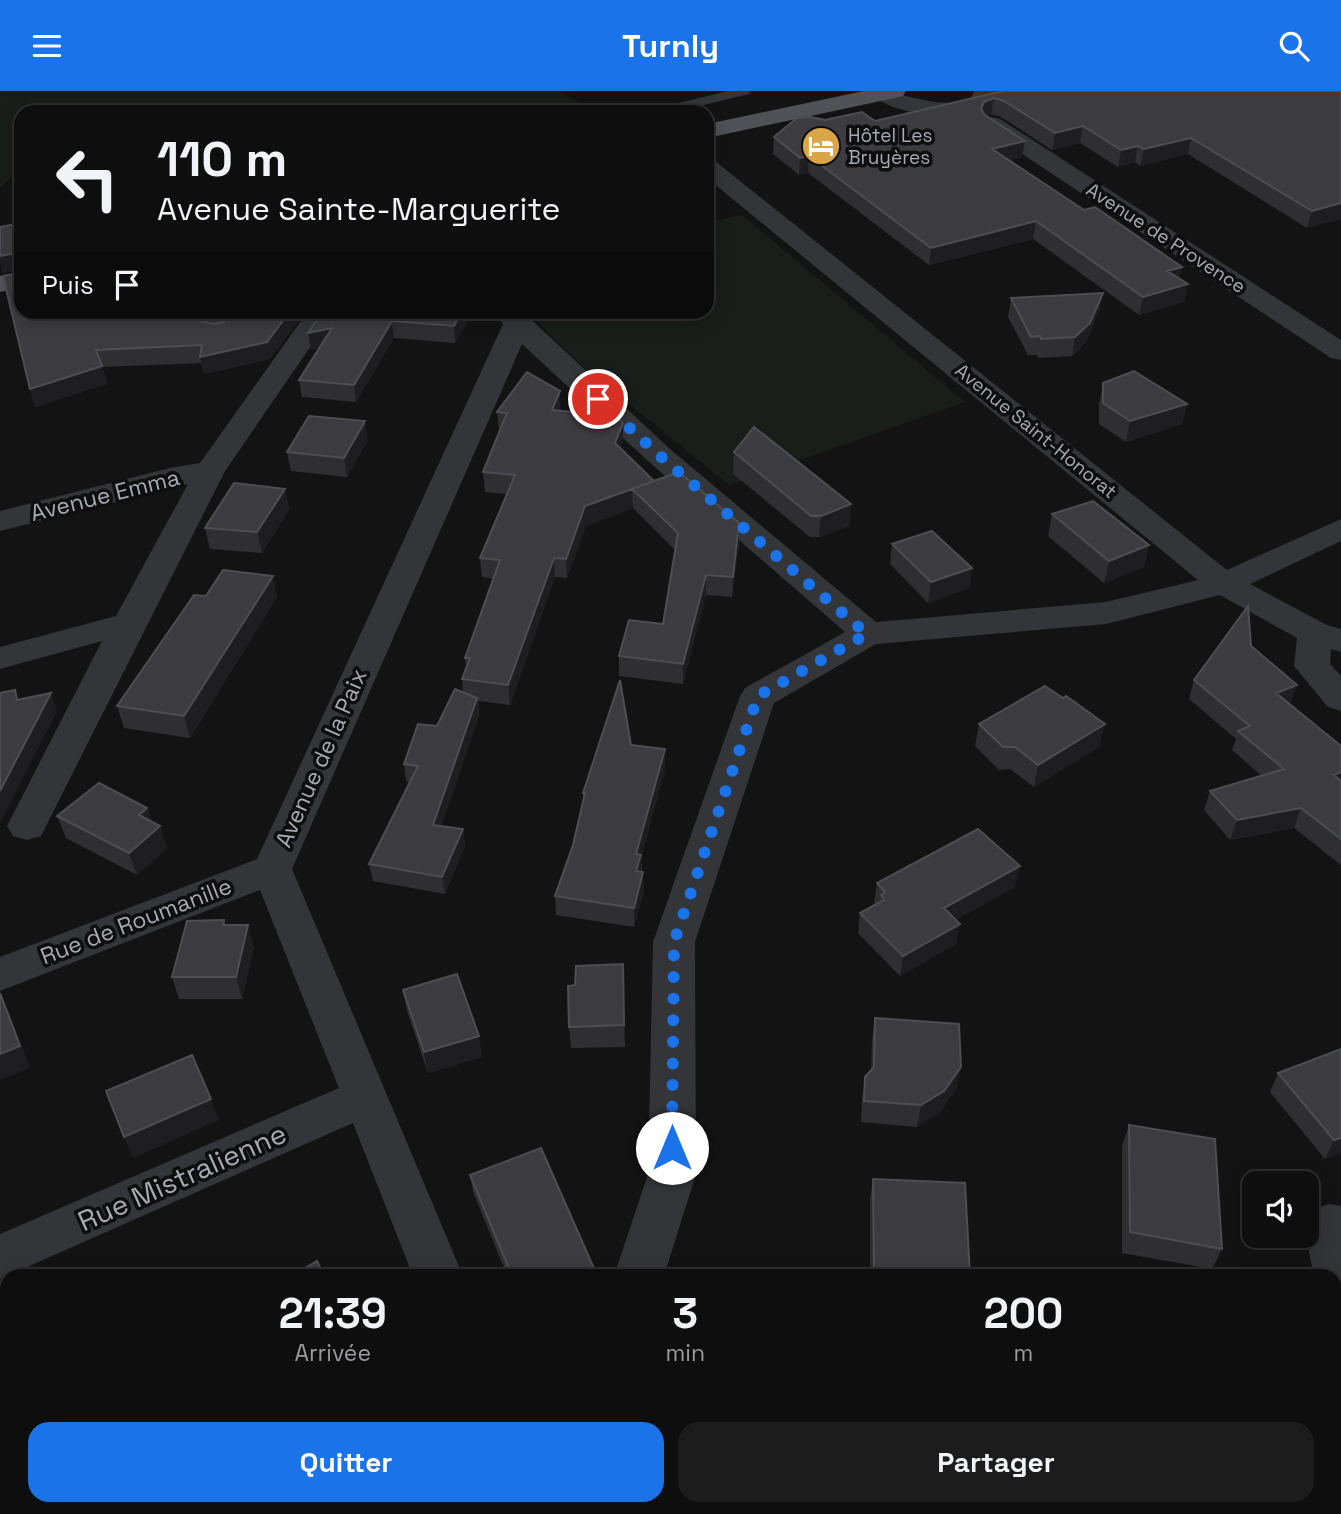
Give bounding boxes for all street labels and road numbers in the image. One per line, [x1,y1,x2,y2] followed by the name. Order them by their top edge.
[1081,177,1251,299] street label: Avenue de Provence
[950,358,1122,504] street label: Avenue Saint-Honorat
[27,462,183,528] street label: Avenue Emma
[268,664,374,852] street label: Avenue de la Paix
[36,871,236,971] street label: Rue de Roumanille
[72,1115,292,1239] street label: Rue Mistralienne

